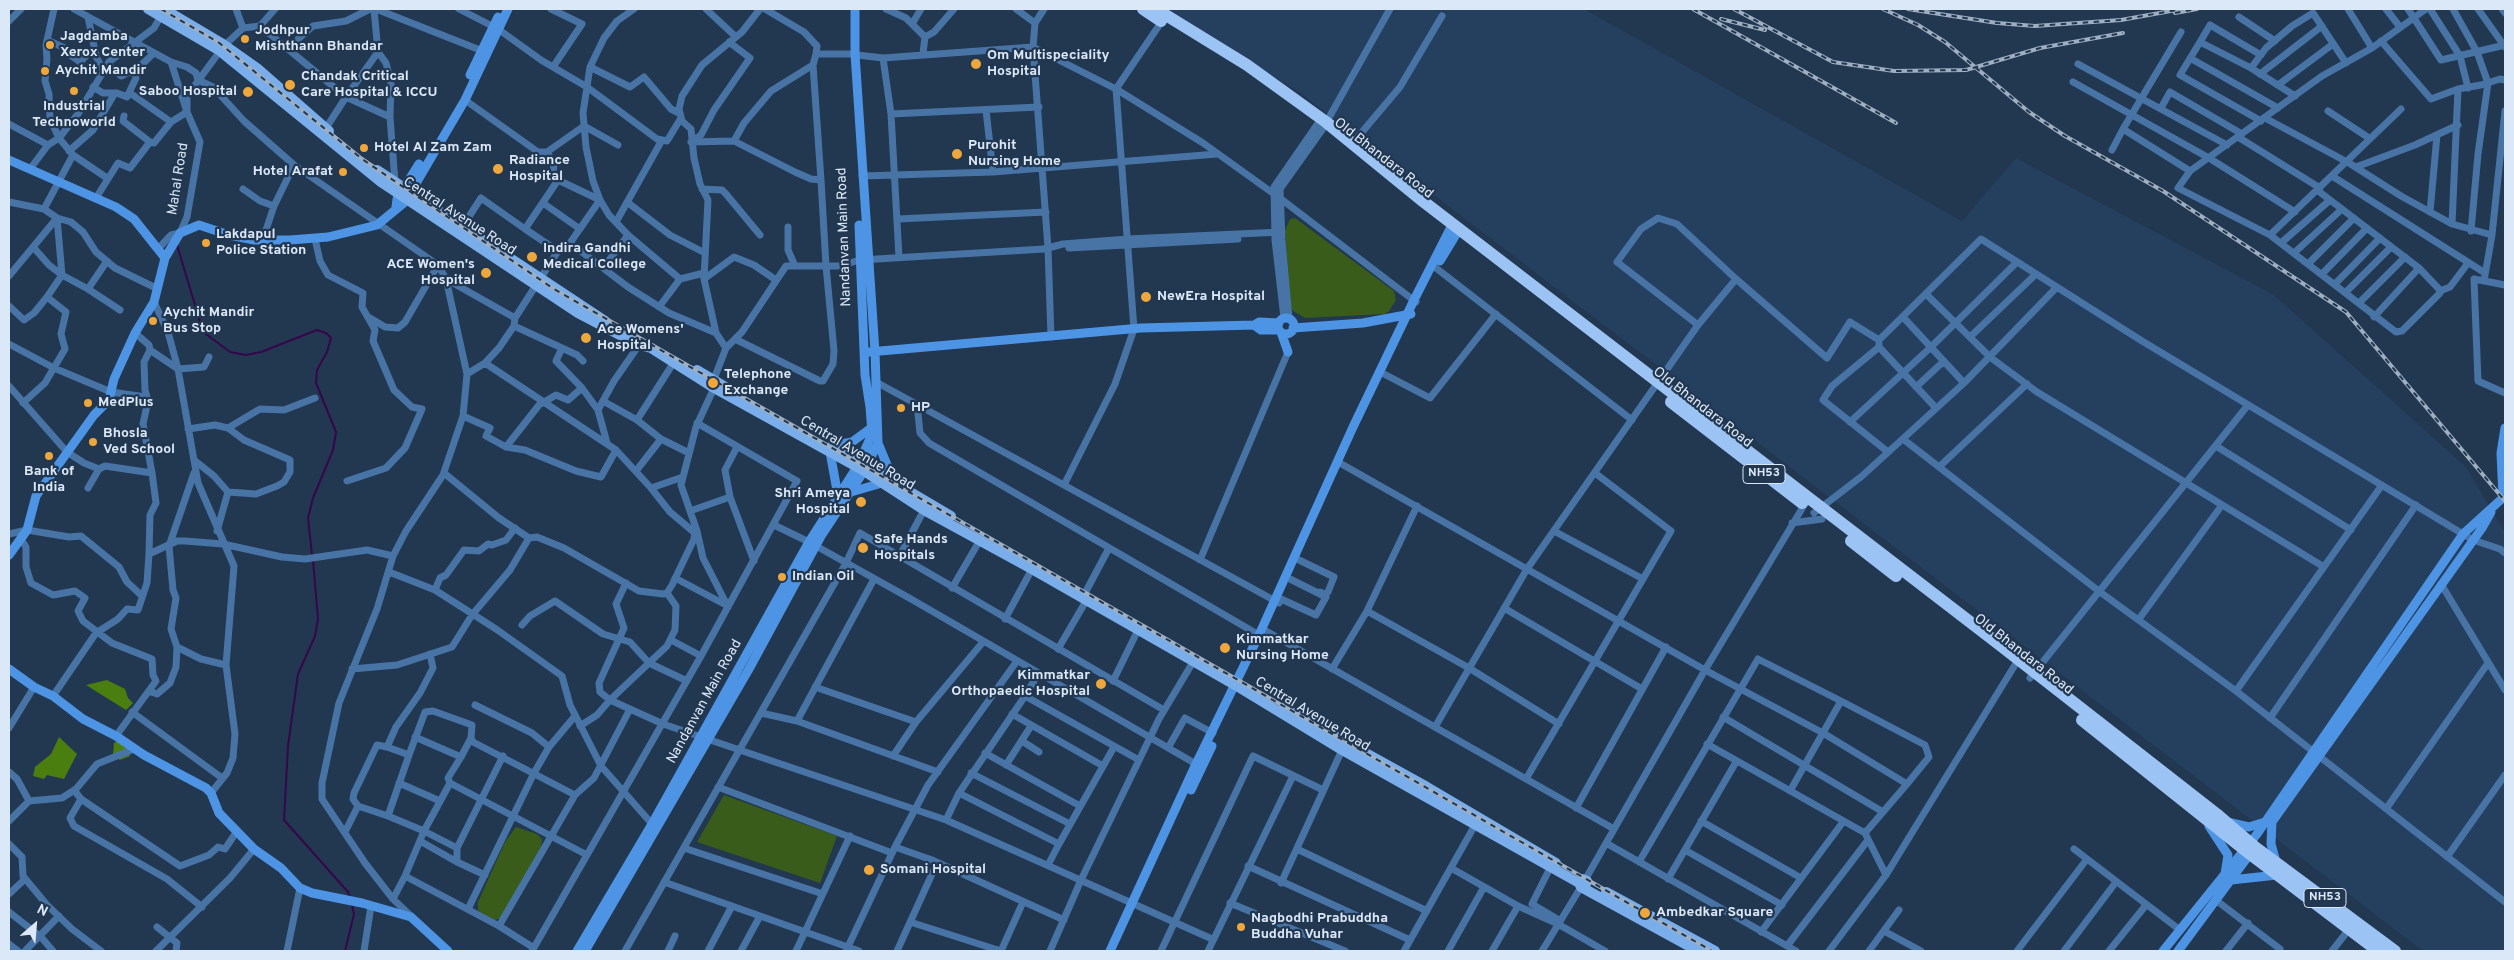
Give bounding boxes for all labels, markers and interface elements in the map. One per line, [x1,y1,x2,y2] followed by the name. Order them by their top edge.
[255,23,383,56] place label: Jodhpur Mishthann Bhandar
[60,29,145,62] place label: Jagdamba Xerox Center
[239,33,251,45] marker: Jodhpur Mishthann Bhandar
[44,39,56,51] marker: Jagdamba Xerox Center
[987,48,1109,80] place label: Om Multispeciality Hospital
[969,57,983,71] marker: Om Multispeciality Hospital
[55,63,146,79] place label: Aychit Mandir
[39,65,51,77] marker: Aychit Mandir
[301,69,438,102] place label: Chandak Critical Care Hospital & ICCU
[283,78,297,92] marker: Chandak Critical Care Hospital & ICCU
[139,84,237,100] place label: Saboo Hospital
[68,85,80,97] marker: Industrial Technoworld
[241,85,255,99] marker: Saboo Hospital
[32,99,116,132] place label: Industrial Technoworld
[1330,115,1436,203] street label: Old Bhandara Road
[968,138,1061,170] place label: Purohit Nursing Home
[374,140,492,156] place label: Hotel Al Zam Zam
[165,142,193,216] street label: Mahal Road
[358,142,370,154] marker: Hotel Al Zam Zam
[950,147,964,161] marker: Purohit Nursing Home
[509,153,570,186] place label: Radiance Hospital
[491,162,505,176] marker: Radiance Hospital
[253,164,333,180] place label: Hotel Arafat
[337,166,349,178] marker: Hotel Arafat
[834,167,856,307] street label: Nandanvan Main Road
[399,174,519,260] street label: Central Avenue Road
[216,227,306,260] place label: Lakdapul Police Station
[200,237,212,249] marker: Lakdapul Police Station
[543,241,646,274] place label: Indira Gandhi Medical College
[525,250,539,264] marker: Indira Gandhi Medical College
[387,257,475,290] place label: ACE Women's Hospital
[479,266,493,280] marker: ACE Women's Hospital
[1157,289,1265,305] place label: NewEra Hospital
[1139,290,1153,304] marker: NewEra Hospital
[163,305,254,338] place label: Aychit Mandir Bus Stop
[147,315,159,327] marker: Aychit Mandir Bus Stop
[597,322,684,354] place label: Ace Womens' Hospital
[579,331,593,345] marker: Ace Womens' Hospital
[1649,364,1755,452] street label: Old Bhandara Road
[724,367,791,400] place label: Telephone Exchange
[706,376,720,390] marker: Telephone Exchange
[98,395,154,411] place label: MedPlus
[82,397,94,409] marker: MedPlus
[911,400,930,416] place label: HP
[895,402,907,414] marker: HP
[796,413,918,495] street label: Central Avenue Road
[103,426,175,458] place label: Bhosla Ved School
[87,436,99,448] marker: Bhosla Ved School
[43,450,55,462] marker: Bank of India
[24,464,74,497] place label: Bank of India
[1743,464,1785,484] road number: NH53
[774,486,850,518] place label: Shri Ameya Hospital
[854,495,868,509] marker: Shri Ameya Hospital
[874,532,948,564] place label: Safe Hands Hospitals
[856,541,870,555] marker: Safe Hands Hospitals
[792,569,854,585] place label: Indian Oil
[776,571,788,583] marker: Indian Oil
[1970,611,2076,699] street label: Old Bhandara Road
[1236,632,1329,664] place label: Kimmatkar Nursing Home
[664,637,746,767] street label: Nandanvan Main Road
[1218,641,1232,655] marker: Kimmatkar Nursing Home
[951,668,1090,700] place label: Kimmatkar Orthopaedic Hospital
[1251,674,1373,756] street label: Central Avenue Road
[1094,677,1108,691] marker: Kimmatkar Orthopaedic Hospital
[880,862,986,878] place label: Somani Hospital
[862,863,876,877] marker: Somani Hospital
[2304,888,2346,908] road number: NH53
[10,900,60,950] north arrow
[34,901,50,921] text: N
[1656,905,1773,921] place label: Ambedkar Square
[1638,906,1652,920] marker: Ambedkar Square
[1251,911,1388,944] place label: Nagbodhi Prabuddha Buddha Vuhar
[1235,921,1247,933] marker: Nagbodhi Prabuddha Buddha Vuhar

